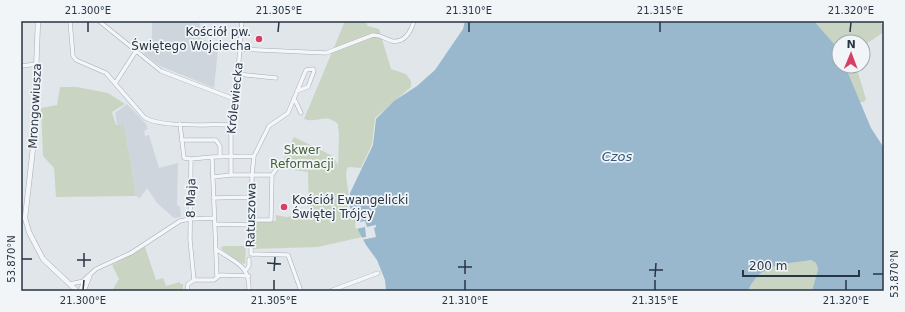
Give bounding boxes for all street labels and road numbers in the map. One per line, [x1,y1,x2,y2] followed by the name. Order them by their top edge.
[224,62,246,134] street label: Królewiecka
[26,63,44,149] street label: Mrongowiusza
[184,178,198,218] street label: 8 Maja
[243,182,259,248] street label: Ratuszowa

